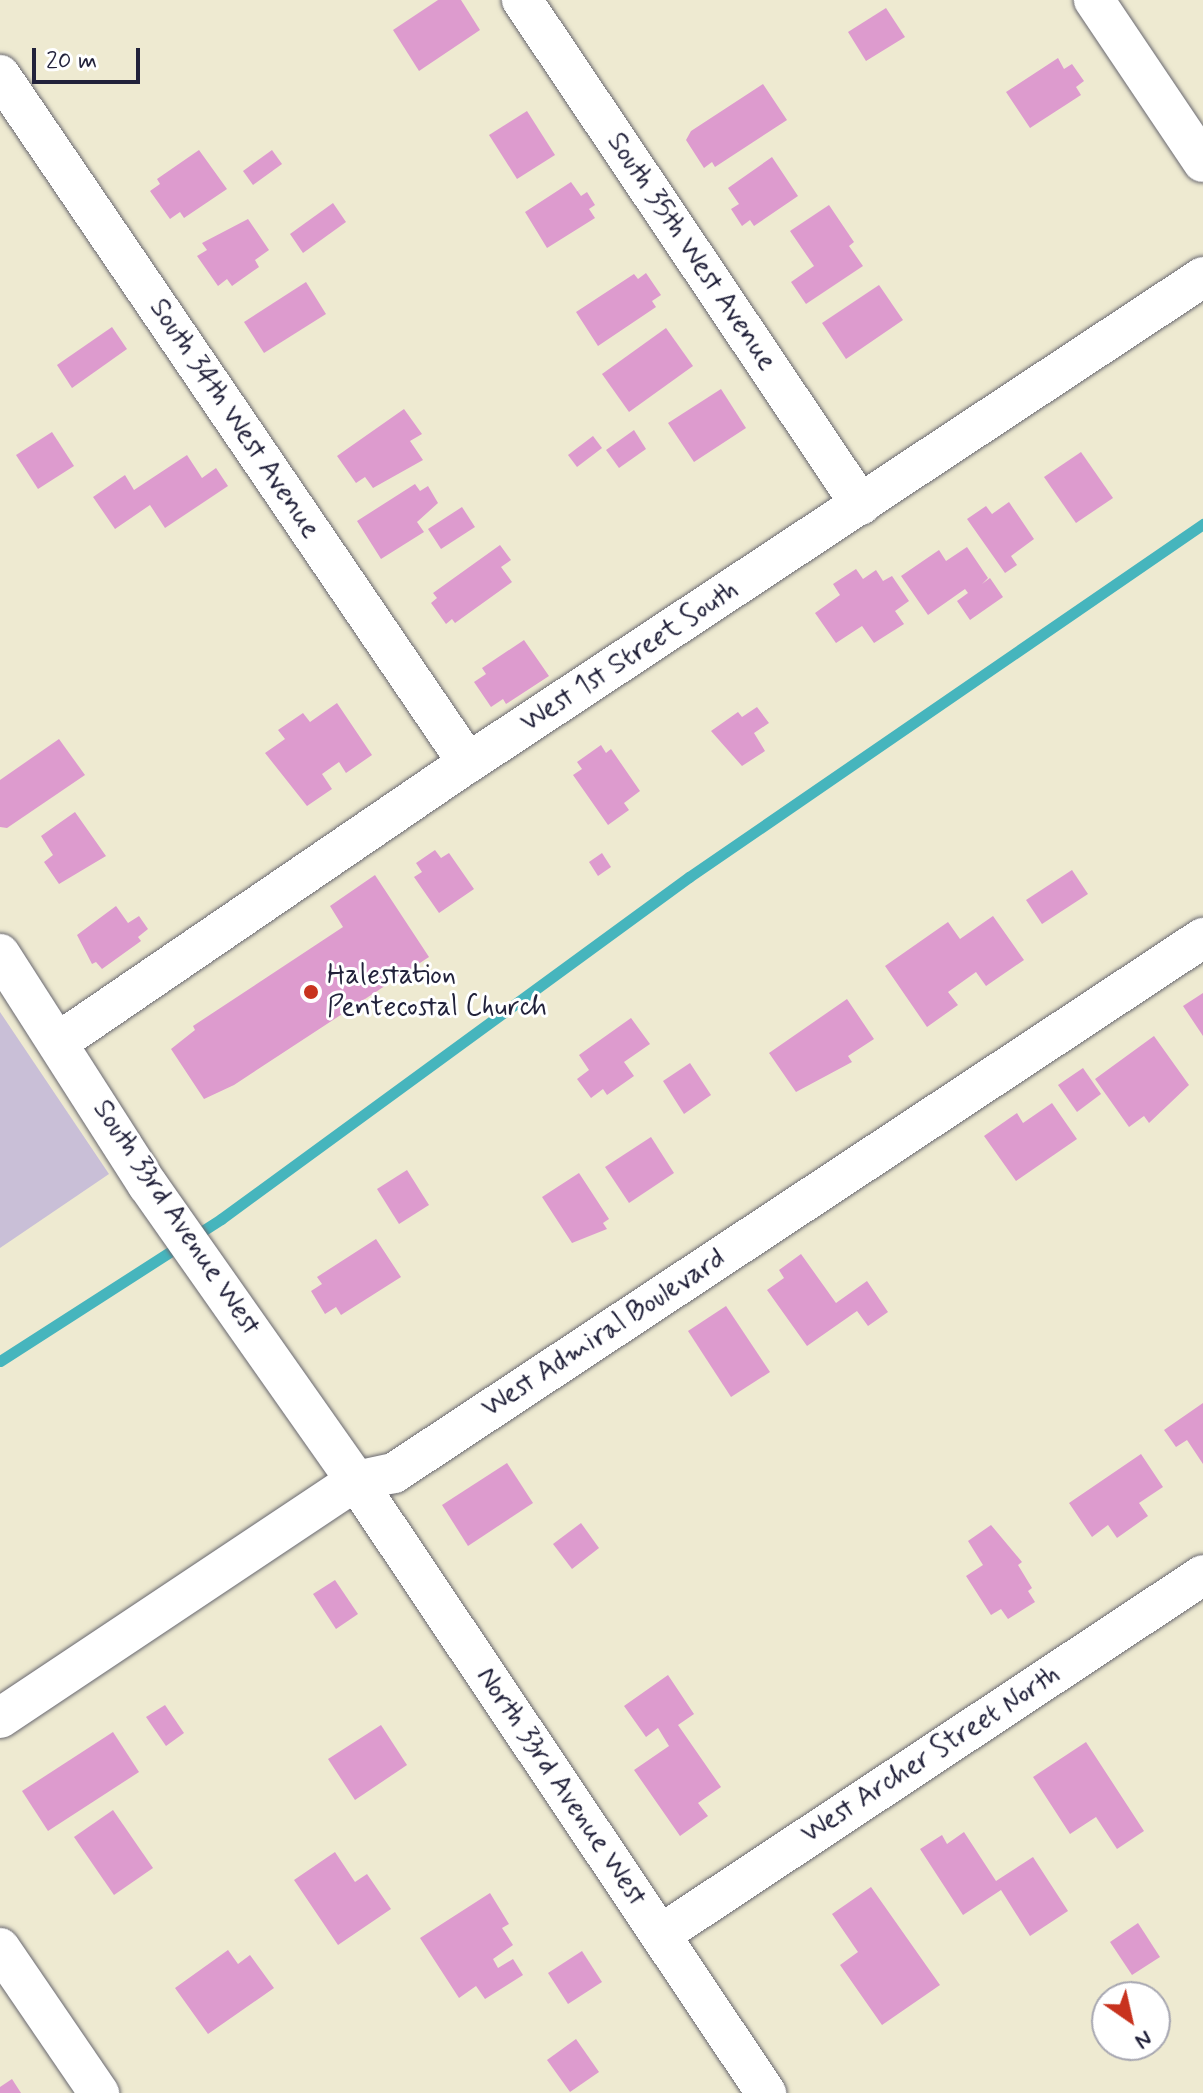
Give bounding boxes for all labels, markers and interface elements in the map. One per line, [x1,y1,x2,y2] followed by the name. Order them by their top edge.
[36,32,144,82] scale bar
[46,46,97,77] text: 20 m
[599,127,783,377] street label: South 35th West Avenue
[141,293,327,545] street label: South 34th West Avenue
[515,574,745,740] street label: West 1st Street South
[327,959,554,1025] place label: Halestation Pentecostal Church
[302,983,320,1001] marker: Halestation Pentecostal Church
[84,1093,268,1343] street label: South 33rd Avenue West
[475,1242,733,1426] street label: West Admiral Boulevard
[793,1657,1069,1853] street label: West Archer Street North
[468,1660,654,1914] street label: North 33rd Avenue West
[1091,1981,1171,2061] north arrow
[1129,2024,1157,2055] text: N

